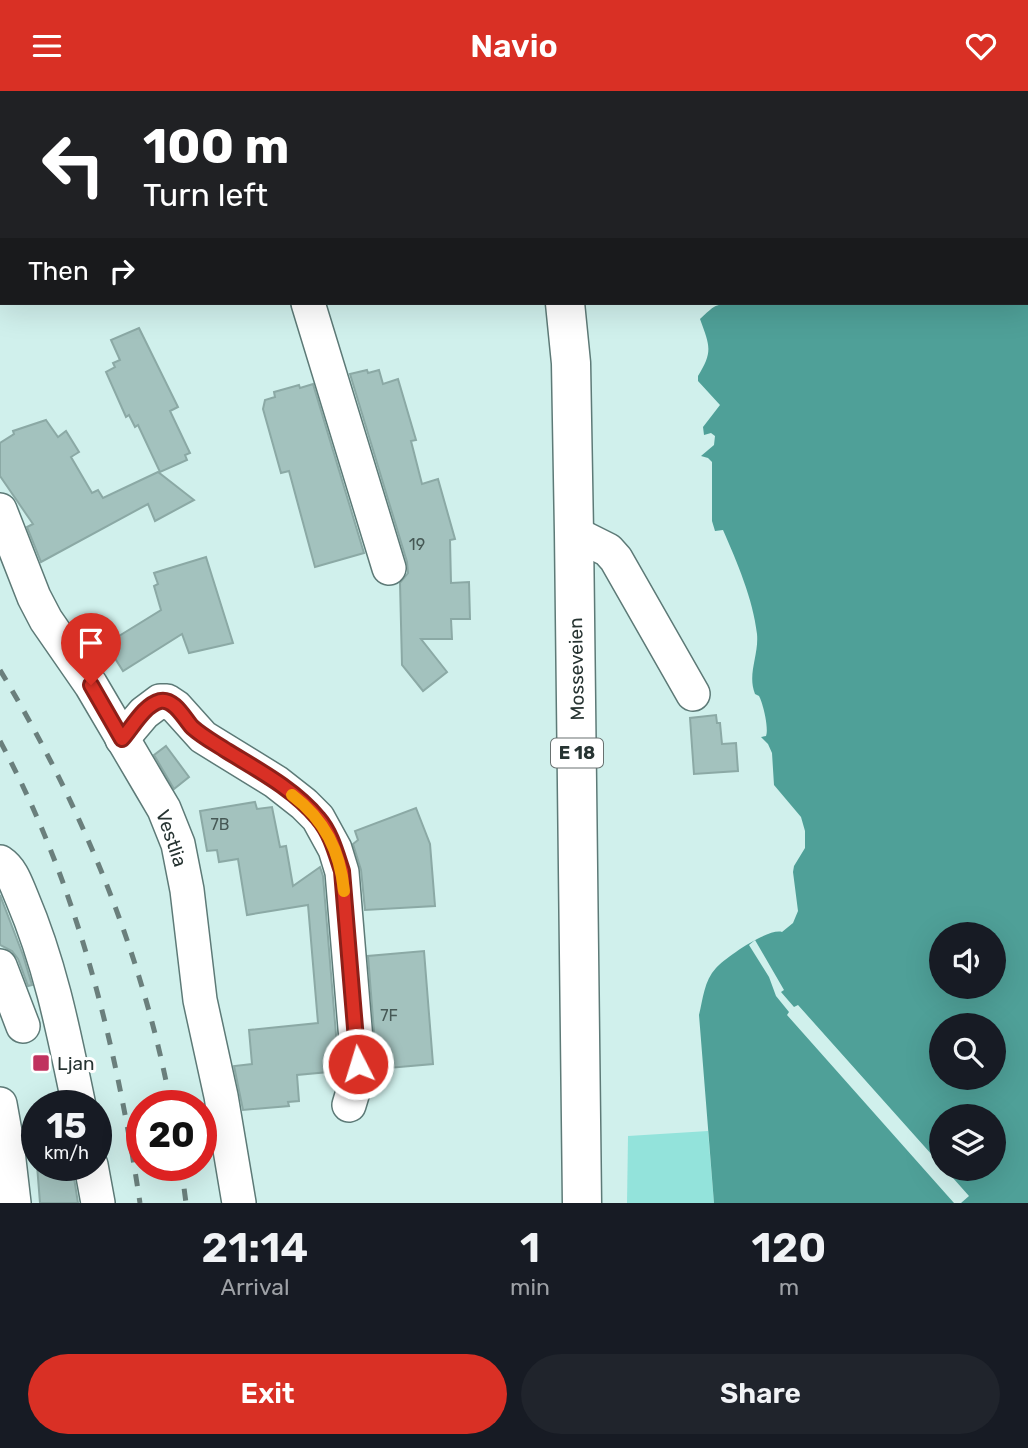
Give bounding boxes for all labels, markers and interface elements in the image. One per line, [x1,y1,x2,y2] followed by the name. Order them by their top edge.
[28,27,66,65] icon: menu
[470,27,558,65] text: Navio
[962,27,1000,65] icon: heart
[143,117,289,175] text: 100 m
[28,119,119,210] icon: left
[143,176,268,214] text: Turn left
[103,252,141,290] icon: right
[28,256,89,287] text: Then
[409,535,425,554] house number: 19
[61,613,121,685] pin
[564,617,589,721] street label: Mosseveien
[72,624,110,662] icon: arrive
[551,739,603,767] road number: E 18
[151,807,192,870] street label: Vestlia
[211,815,229,834] house number: 7B
[929,922,1006,1181] map controls
[929,922,1006,999] button: sound
[380,1006,398,1025] house number: 7F
[929,1013,1006,1090] button: search
[321,1027,395,1101] position arrow
[57,1052,95,1075] place label: Ljan
[31,1053,51,1073] marker: Ljan
[126,1090,217,1181] speed limit sign: 20
[929,1104,1006,1181] button: layers
[46,1105,87,1147] text: 15
[44,1142,89,1164] text: km/h
[202,1223,308,1273] text: 21:14
[520,1223,540,1273] text: 1
[752,1223,826,1273] text: 120
[220,1273,290,1301] text: Arrival
[510,1273,550,1301] text: min
[779,1273,799,1301] text: m
[28,1354,507,1434] button: Exit
[521,1354,1000,1434] button: Share

